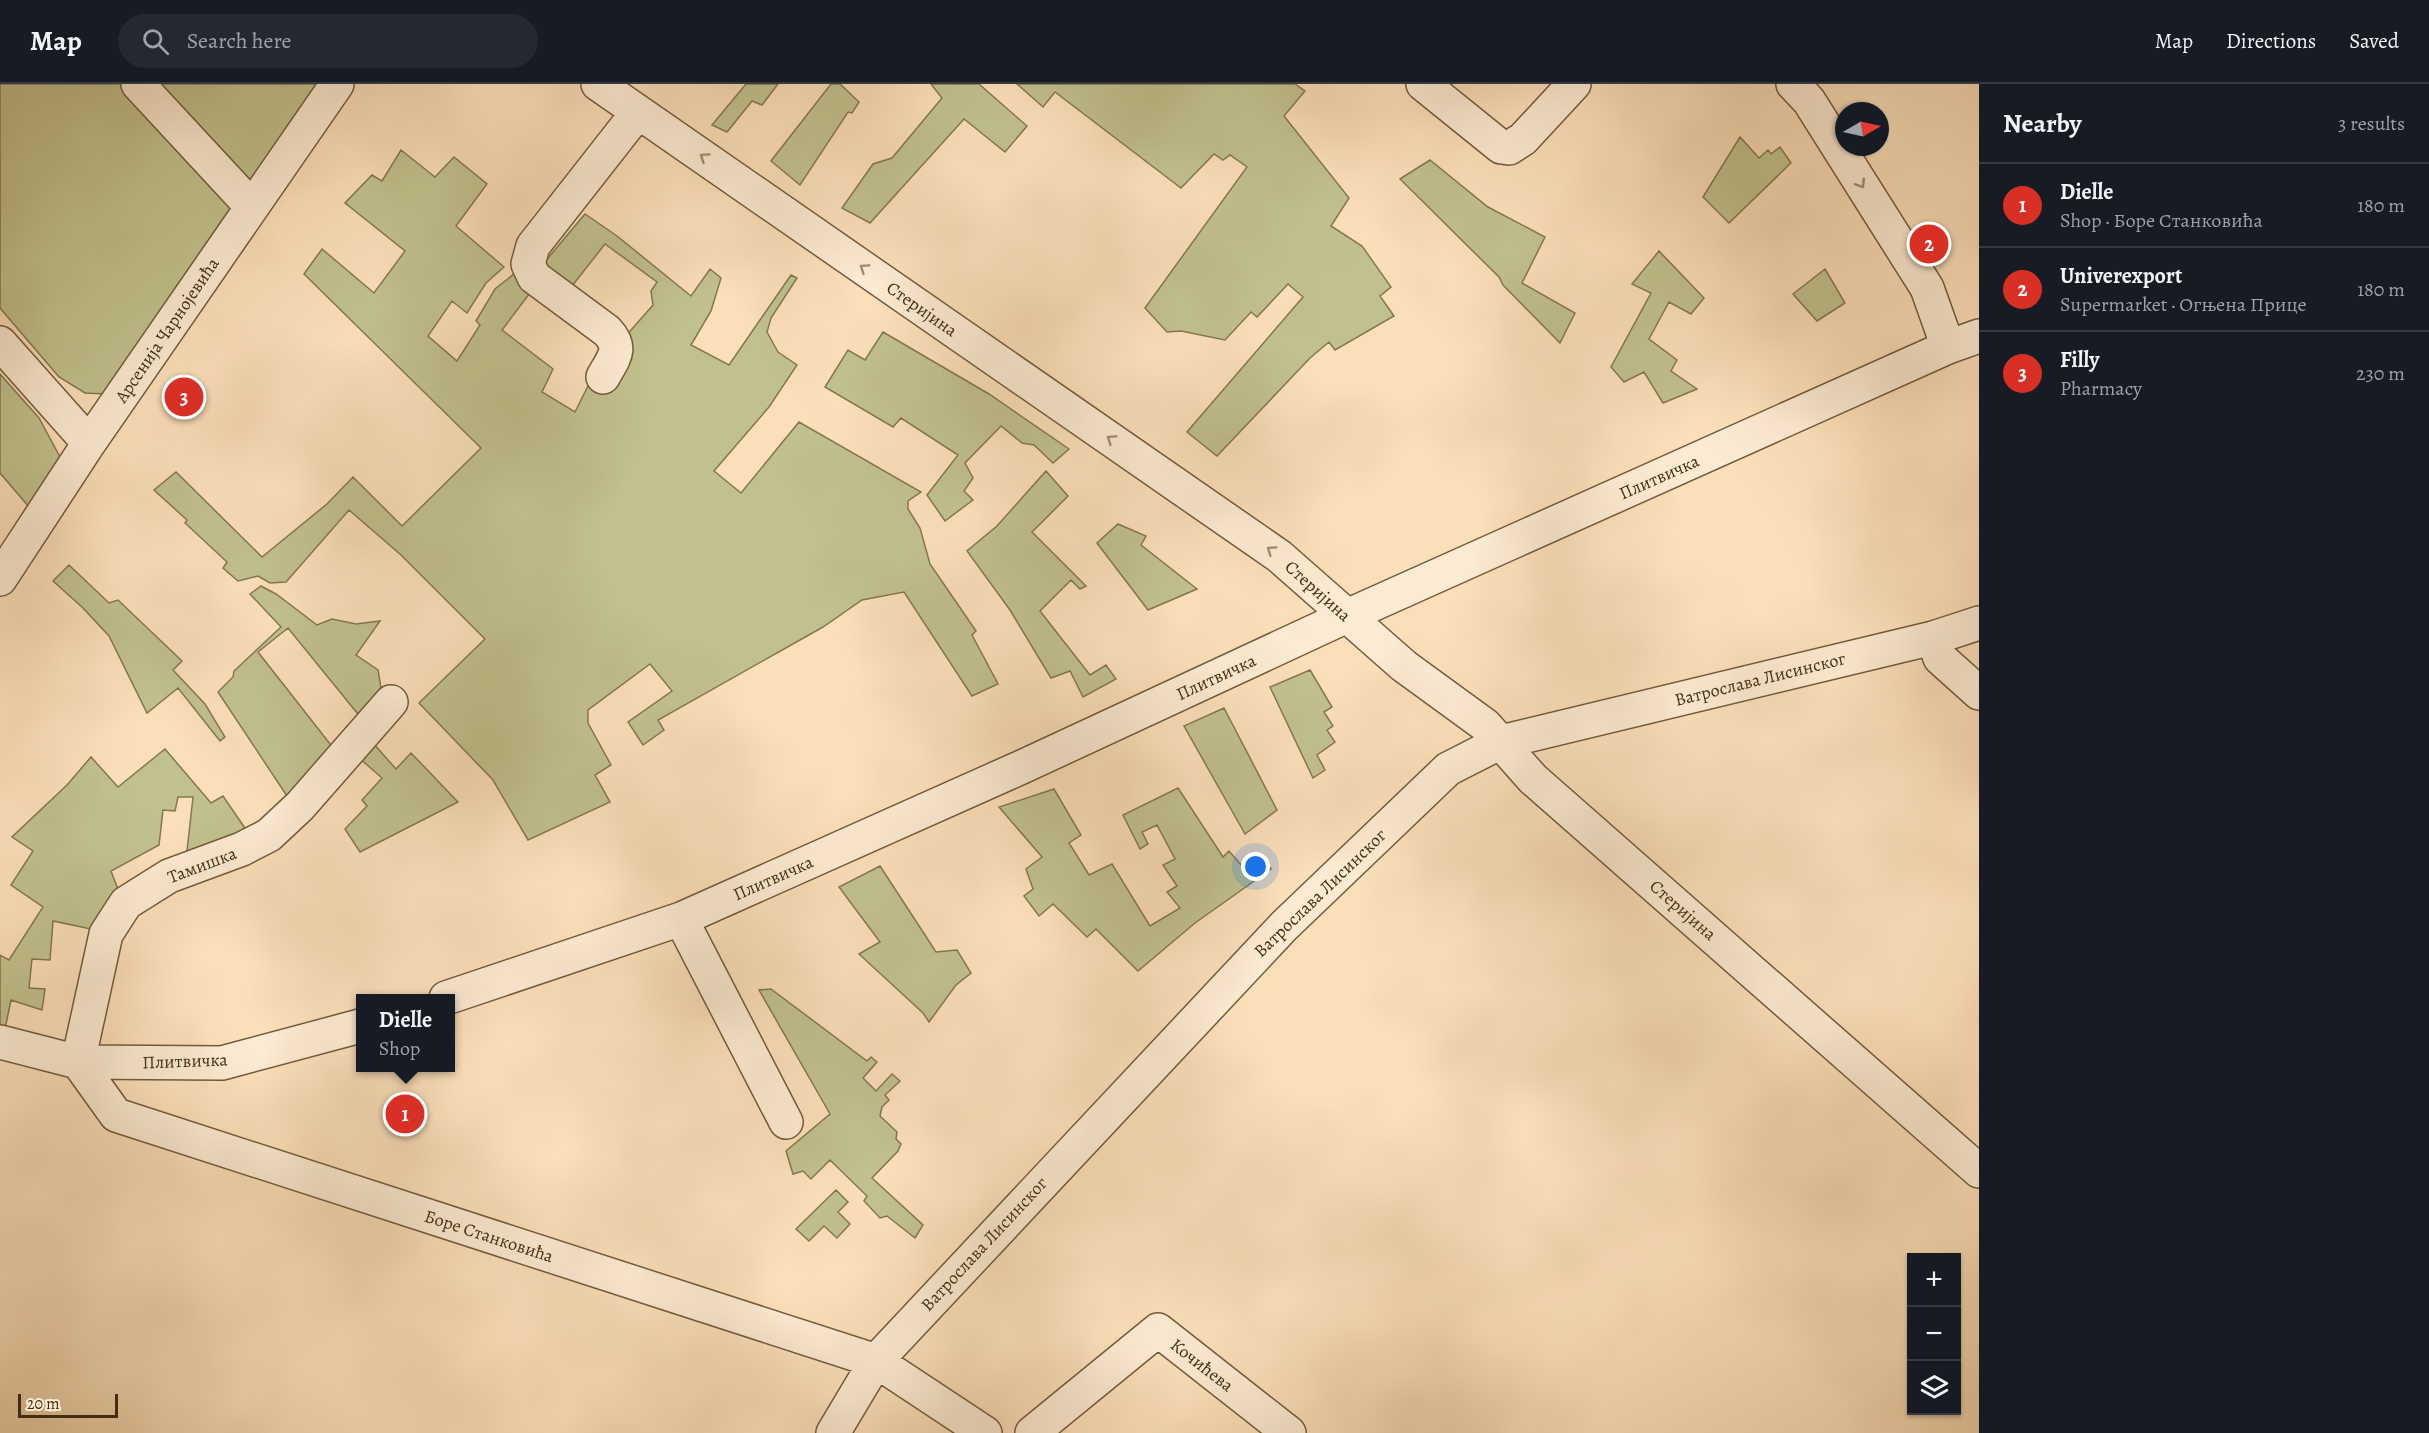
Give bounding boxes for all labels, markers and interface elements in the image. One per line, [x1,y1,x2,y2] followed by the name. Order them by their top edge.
[118,14,538,68] search box
[30,22,82,60] text: Map
[139,25,172,58] icon: search
[187,26,291,56] text: Search here
[2155,27,2193,55] text: Map
[2226,27,2316,55] text: Directions
[2349,27,2399,55] text: Saved
[1835,102,1889,156] north arrow
[2003,106,2082,141] text: Nearby
[2338,110,2405,137] text: 3 results
[700,153,711,164] one-way arrow
[2060,177,2113,207] text: Dielle
[1854,178,1866,188] one-way arrow
[2019,192,2026,219] text: 1
[2357,192,2405,219] text: 180 m
[2060,207,2263,234] text: Shop · Боре Станковића
[1910,222,1948,266] pin: 2
[109,252,225,408] street label: Арсенија Чарнојевића
[2060,261,2182,291] text: Univerexport
[860,265,871,276] one-way arrow
[882,276,963,343] street label: Стеријина
[2018,276,2027,303] text: 2
[2357,276,2405,303] text: 180 m
[2060,291,2307,318] text: Supermarket · Огњена Прице
[2060,345,2099,375] text: Filly
[2018,360,2027,387] text: 3
[2356,360,2405,387] text: 230 m
[164,374,204,420] pin: 3
[2060,375,2142,402] text: Pharmacy
[1106,435,1117,446] one-way arrow
[1615,448,1703,505] street label: Плитвичка
[1267,546,1278,557] one-way arrow
[1280,555,1357,628] street label: Стеријина
[1672,646,1848,712] street label: Ватрослава Лисинског
[1172,648,1260,706] street label: Плитвичка
[1249,823,1392,963] street label: Ватрослава Лисинског
[164,841,240,889] street label: Тамишка
[729,849,817,906] street label: Плитвичка
[1241,852,1270,881] your location
[1644,874,1722,946] street label: Стеријина
[356,994,455,1072] popup
[379,1005,432,1035] text: Dielle
[379,1035,420,1062] text: Shop
[142,1047,229,1074] street label: Плитвичка
[386,1092,424,1136] pin: 1
[915,1171,1053,1316] street label: Ватрослава Лисинског
[421,1204,557,1268] street label: Боре Станковића
[1907,1253,1961,1415] map controls
[1907,1253,1961,1307] button: +
[1907,1307,1961,1361] button: −
[1165,1333,1239,1398] street label: Кочићева
[1907,1361,1961,1415] button: layers
[18,1391,118,1418] scale bar
[27,1393,60,1415] text: 20 m

